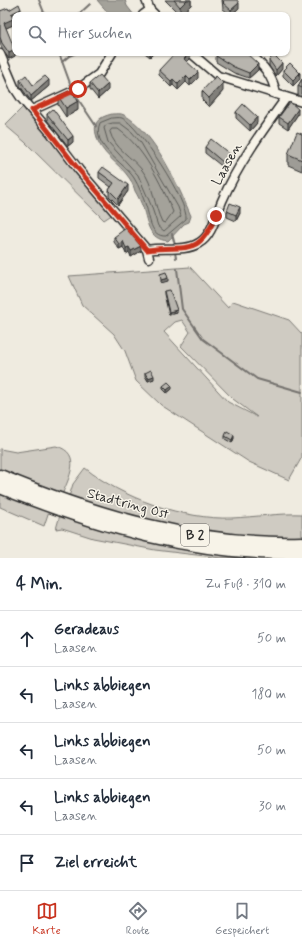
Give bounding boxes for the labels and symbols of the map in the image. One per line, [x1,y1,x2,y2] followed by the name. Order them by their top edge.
[69,80,87,98] route start
[208,139,246,189] street label: Laasen
[207,207,225,225] route end
[85,484,171,524] street label: Stadtring Ost
[181,524,209,546] road number: B 2

